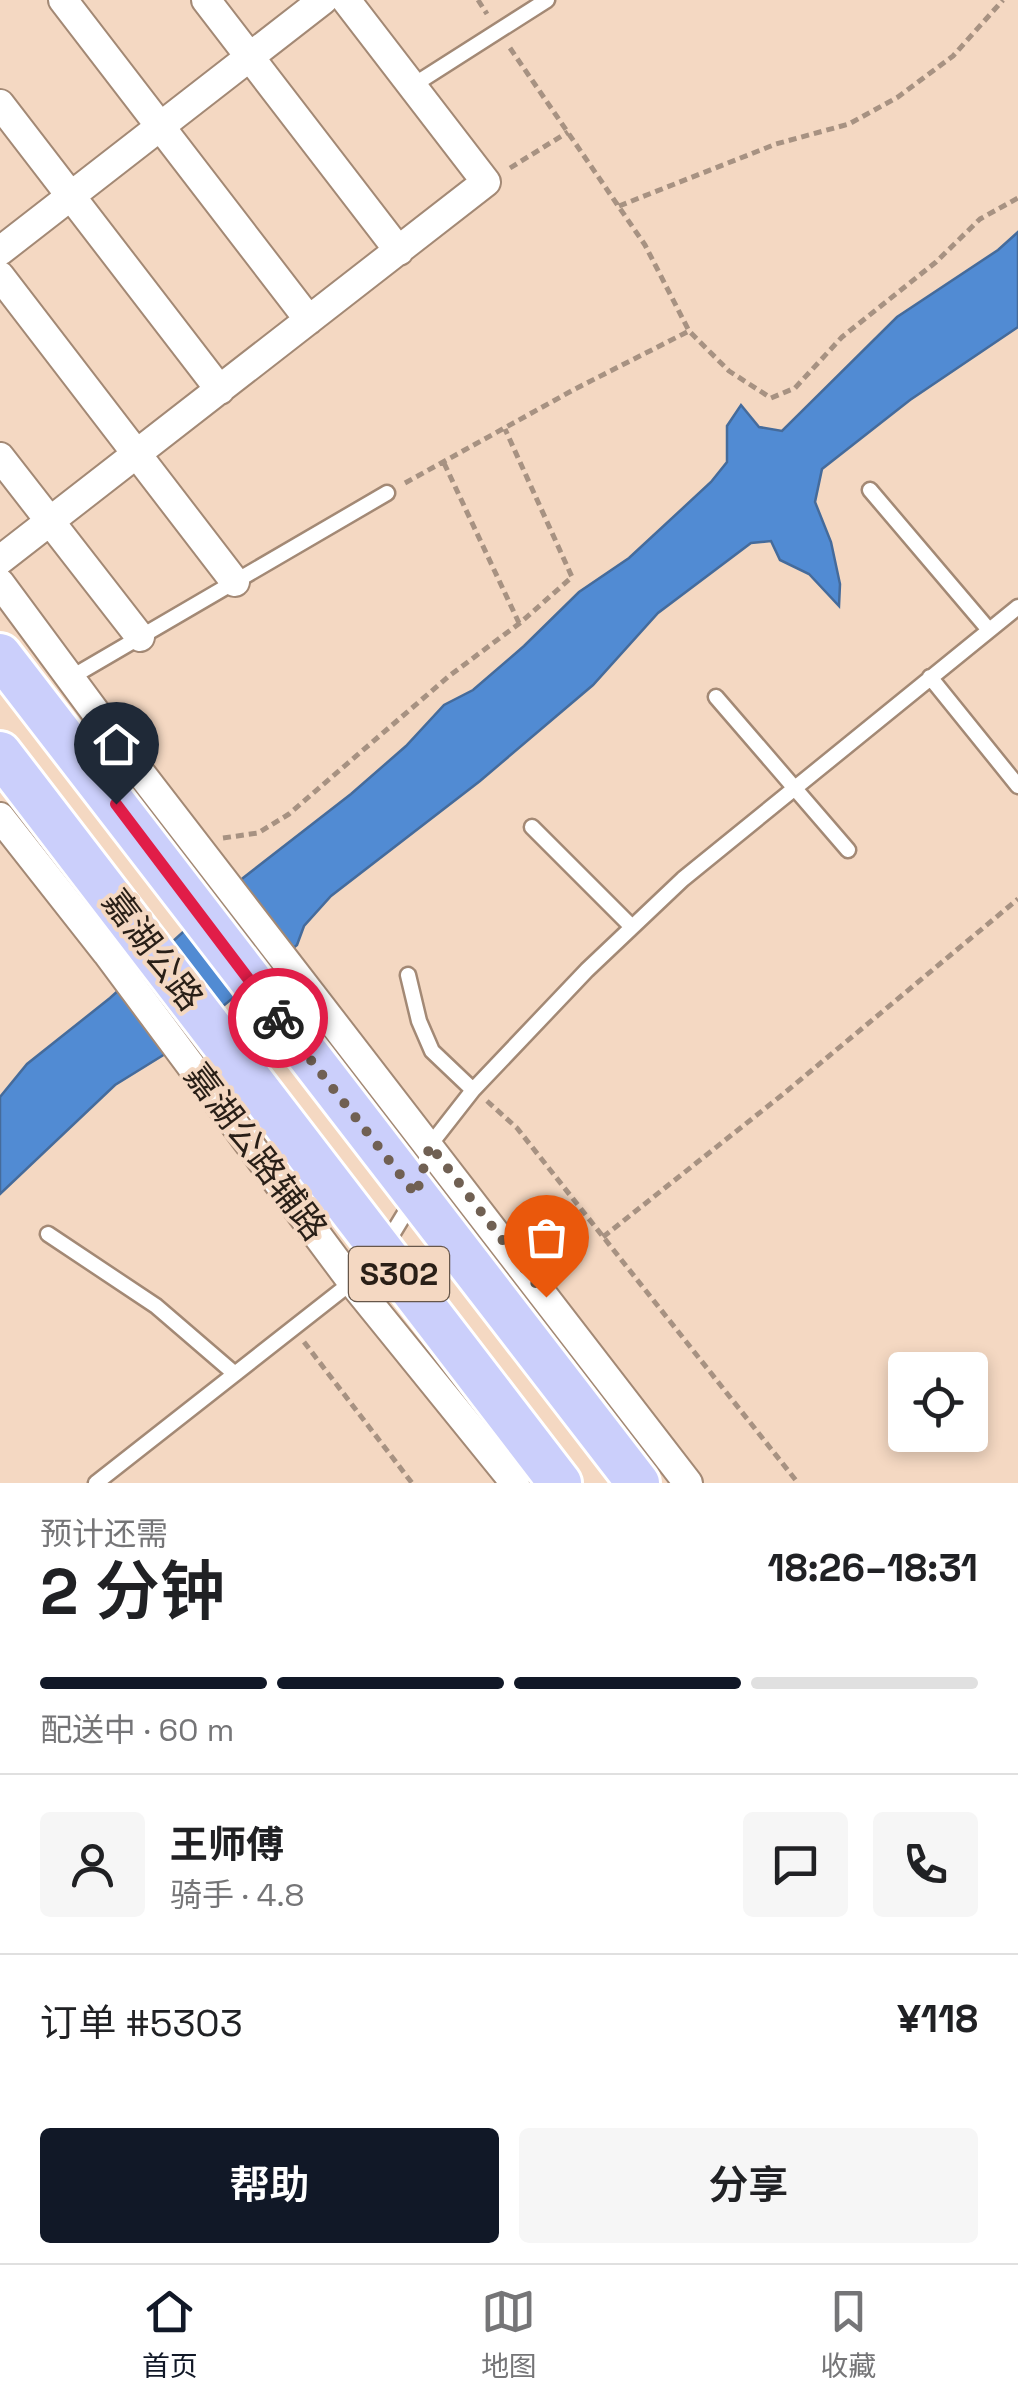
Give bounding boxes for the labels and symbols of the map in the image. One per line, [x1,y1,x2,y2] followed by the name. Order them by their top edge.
[74,702,159,805] pin
[93,881,213,1019] street label: 嘉湖公路
[228,968,328,1068] courier
[175,1055,337,1249] street label: 嘉湖公路辅路
[504,1195,589,1298] pin
[349,1247,449,1301] road number: S302

